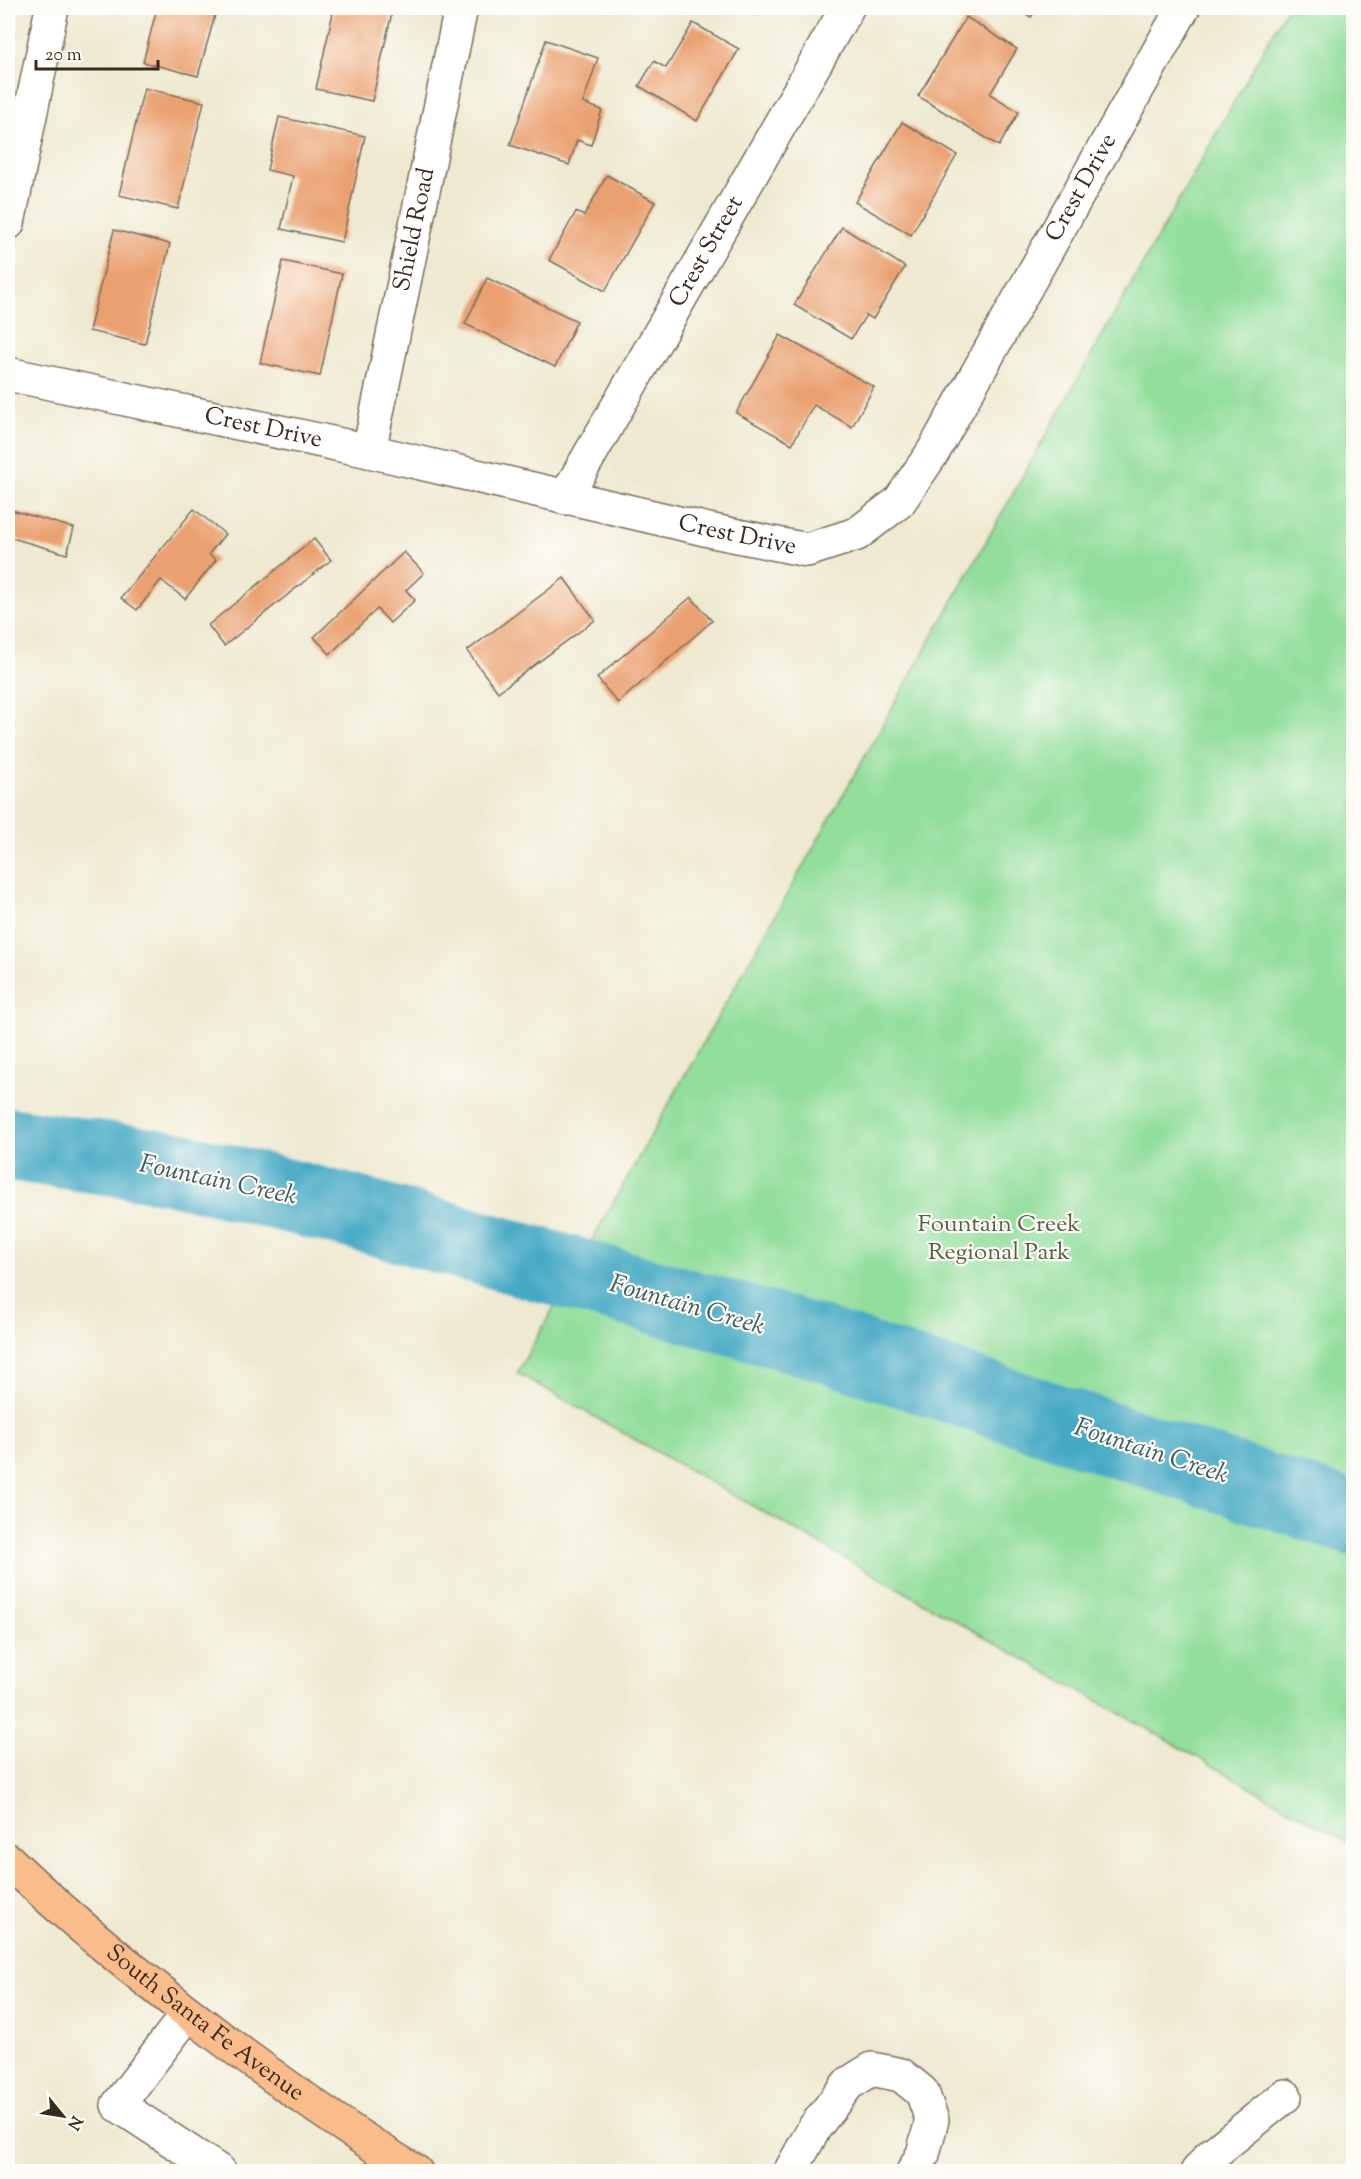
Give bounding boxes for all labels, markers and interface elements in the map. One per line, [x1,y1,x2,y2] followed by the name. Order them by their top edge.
[36,33,158,71] scale bar
[45,43,82,69] text: 20 m
[1037,127,1126,248] street label: Crest Drive
[386,164,444,295] street label: Shield Road
[661,190,752,314] street label: Crest Street
[201,399,325,458] street label: Crest Drive
[675,506,799,564] street label: Crest Drive
[136,1146,300,1216] water label: Fountain Creek
[918,1208,1080,1270] park label: Fountain Creek Regional Park
[605,1266,769,1346] water label: Fountain Creek
[1069,1410,1233,1494] water label: Fountain Creek
[98,1937,311,2110] street label: South Santa Fe Avenue
[33,2086,93,2146] north arrow
[61,2111,87,2134] text: N

